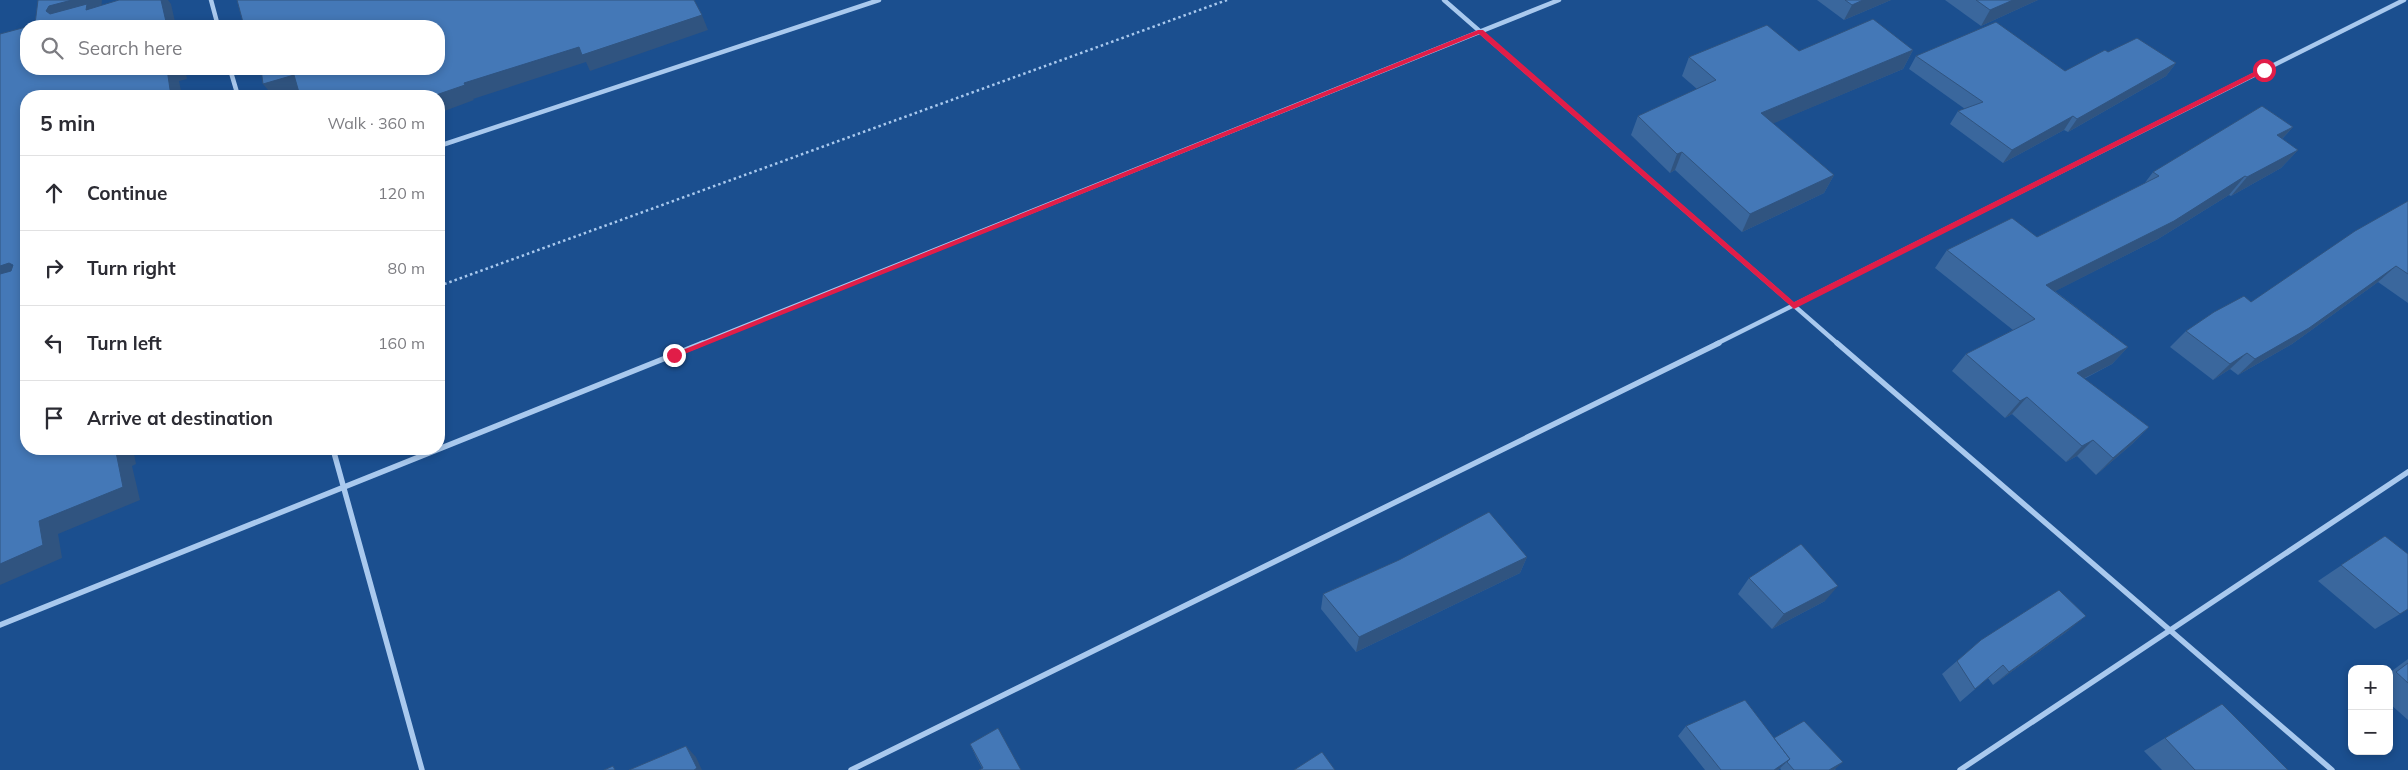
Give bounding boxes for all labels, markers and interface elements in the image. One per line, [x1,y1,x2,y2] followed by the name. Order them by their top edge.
[20,20,445,75] search box
[38,34,66,62] icon: search
[78,36,182,60] text: Search here
[2253,59,2276,82] route start
[40,110,95,136] text: 5 min
[327,113,425,133] text: Walk · 360 m
[40,179,68,207] icon: ahead
[87,181,167,205] text: Continue
[378,183,425,203] text: 120 m
[40,254,68,282] icon: right
[87,256,176,280] text: Turn right
[388,258,425,278] text: 80 m
[40,329,68,357] icon: left
[87,331,162,355] text: Turn left
[378,333,425,353] text: 160 m
[663,344,686,367] route end
[40,404,68,432] icon: arrive
[87,406,273,430] text: Arrive at destination
[2348,665,2393,755] map controls
[2348,665,2393,710] button: +
[2348,710,2393,755] button: −

